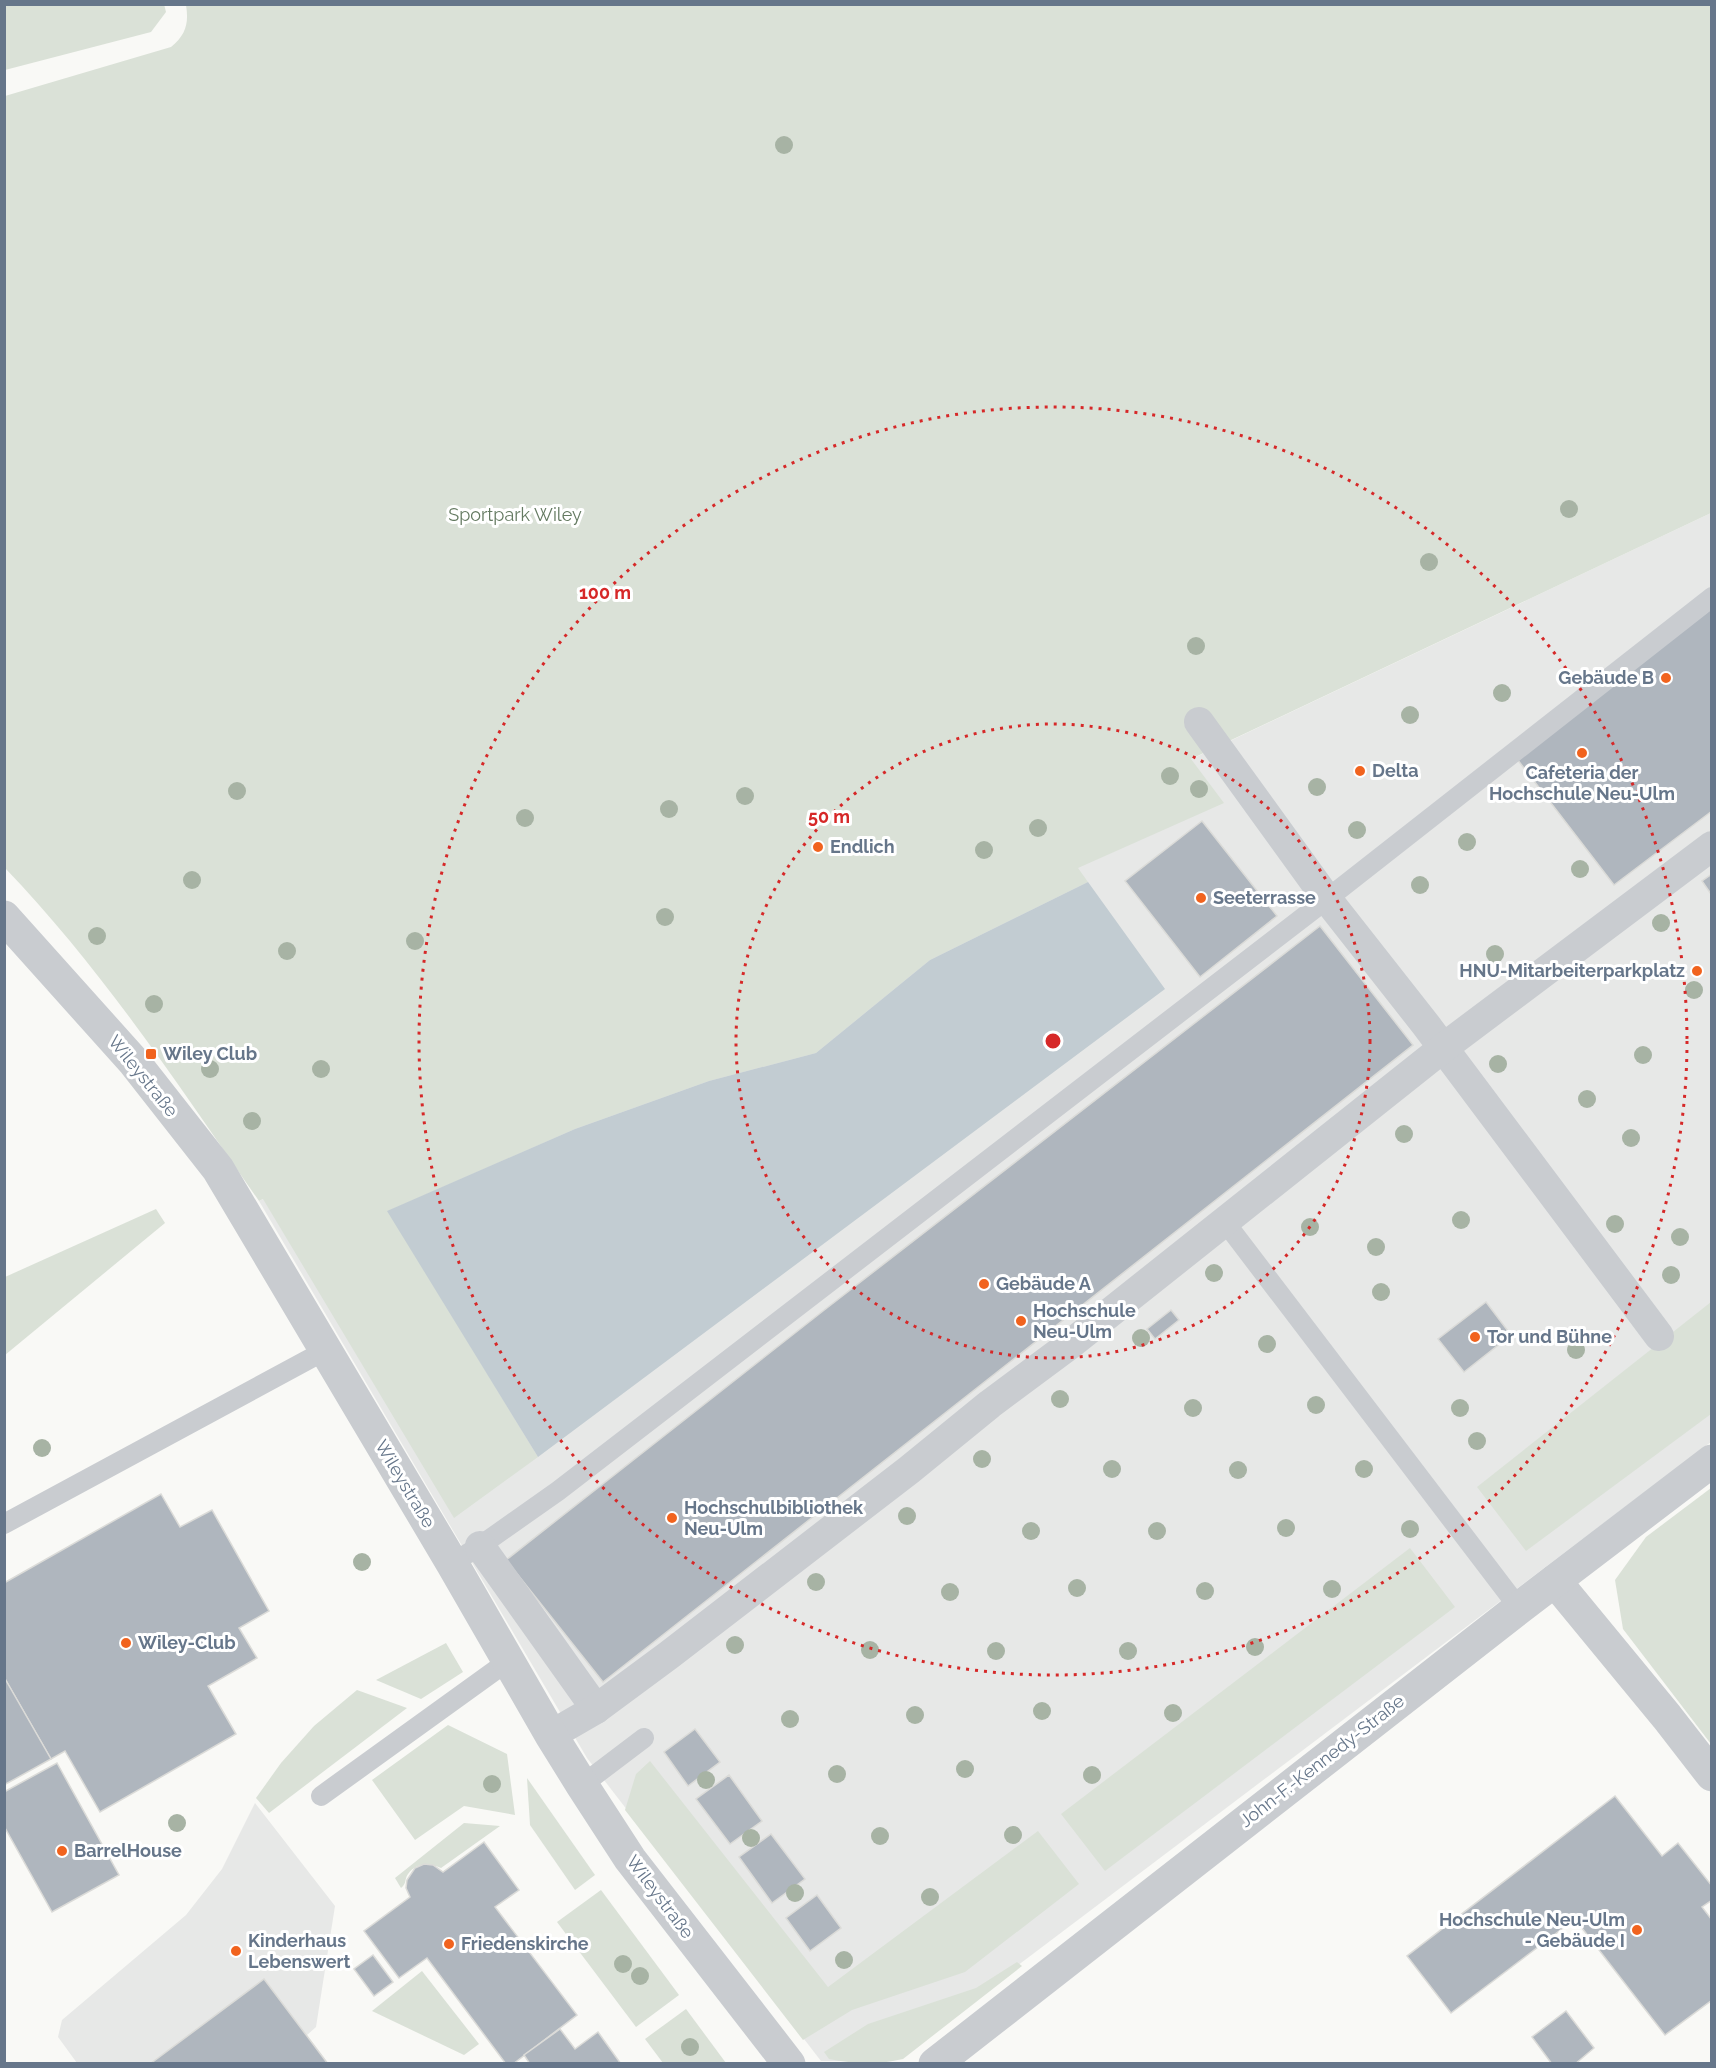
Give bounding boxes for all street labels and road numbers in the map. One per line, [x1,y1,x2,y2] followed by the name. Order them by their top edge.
[104,1031,183,1121] street label: Wileystraße
[371,1436,440,1532] street label: Wileystraße
[1235,1690,1408,1831] street label: John-F.-Kennedy-Straße
[622,1851,699,1943] street label: Wileystraße

